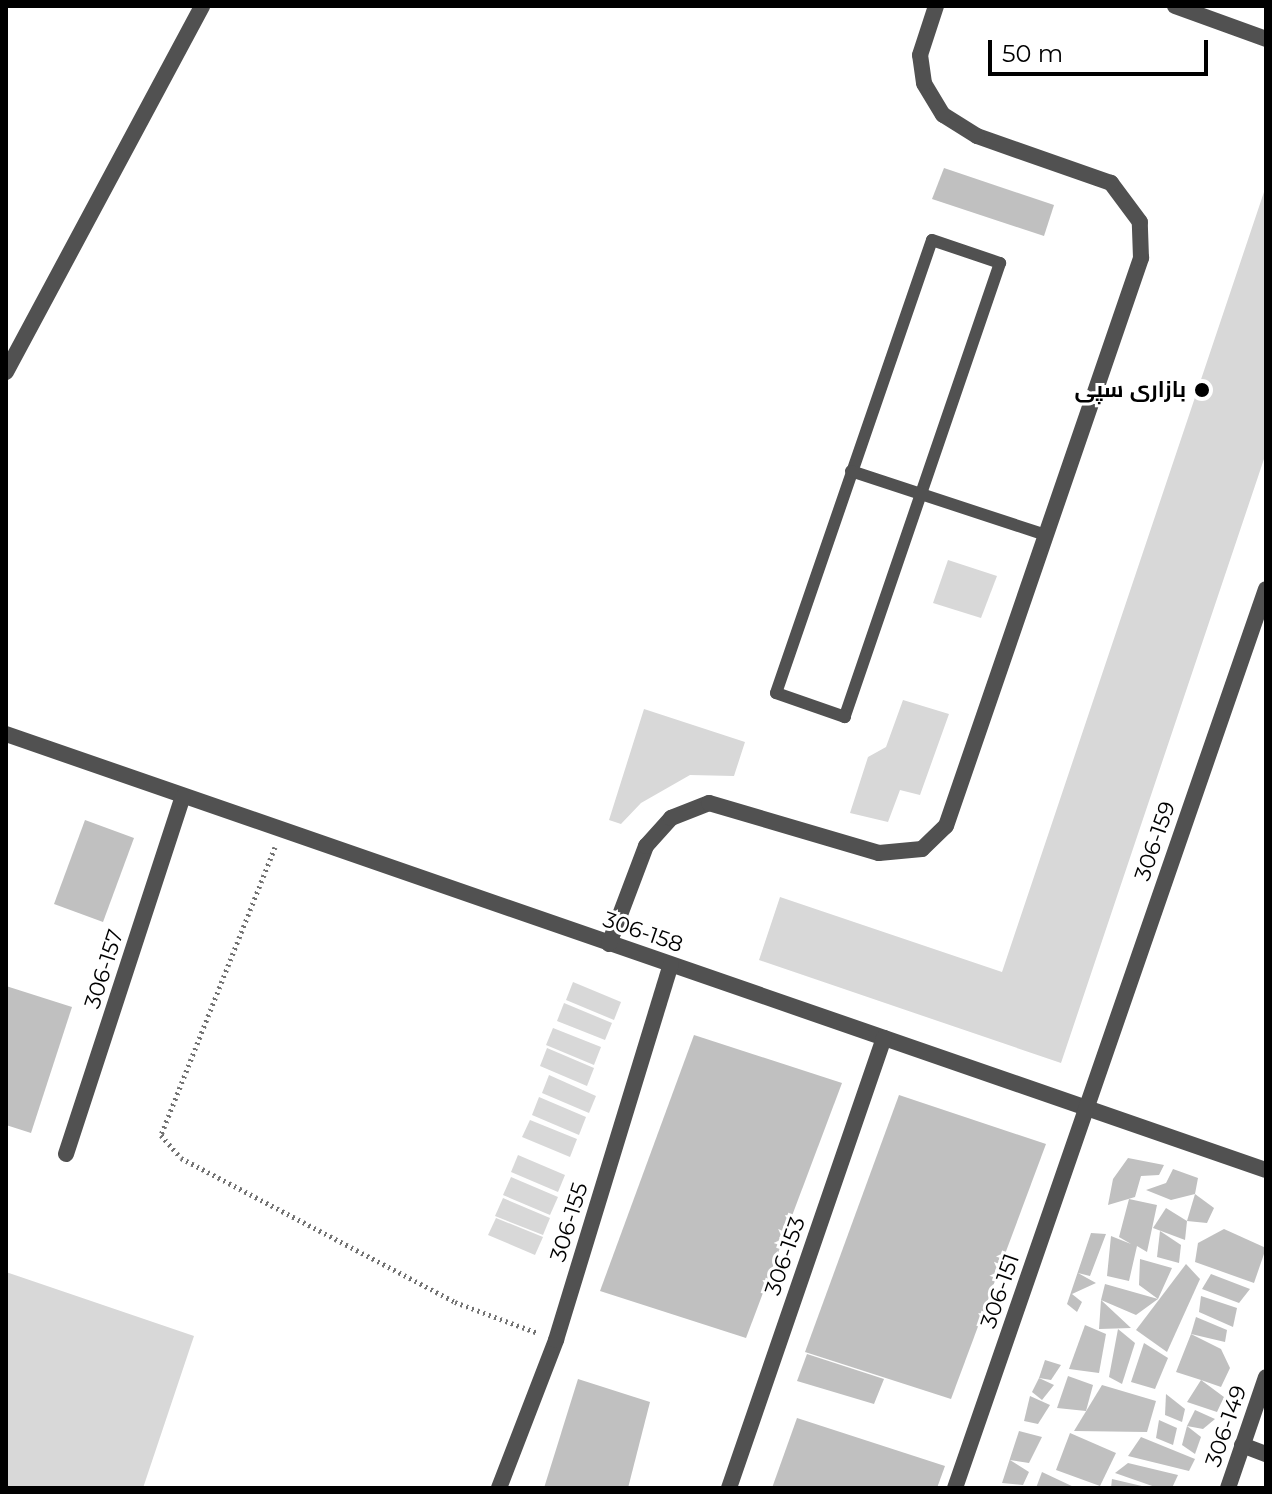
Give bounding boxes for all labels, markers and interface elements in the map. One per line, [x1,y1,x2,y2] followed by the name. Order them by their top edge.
[992,24,1212,74] scale bar
[1002,39,1063,68] text: 50 m
[1075,377,1186,403] place label: بازاری سپی
[1193,381,1211,399] marker: بازاری سپی
[1129,798,1181,884] street label: 306-159
[599,906,687,958] street label: 306-158
[79,926,129,1012] street label: 306-157
[545,1179,593,1265] street label: 306-155
[759,1213,811,1299] street label: 306-153
[975,1250,1025,1332] street label: 306-151
[1200,1382,1252,1470] street label: 306-149

